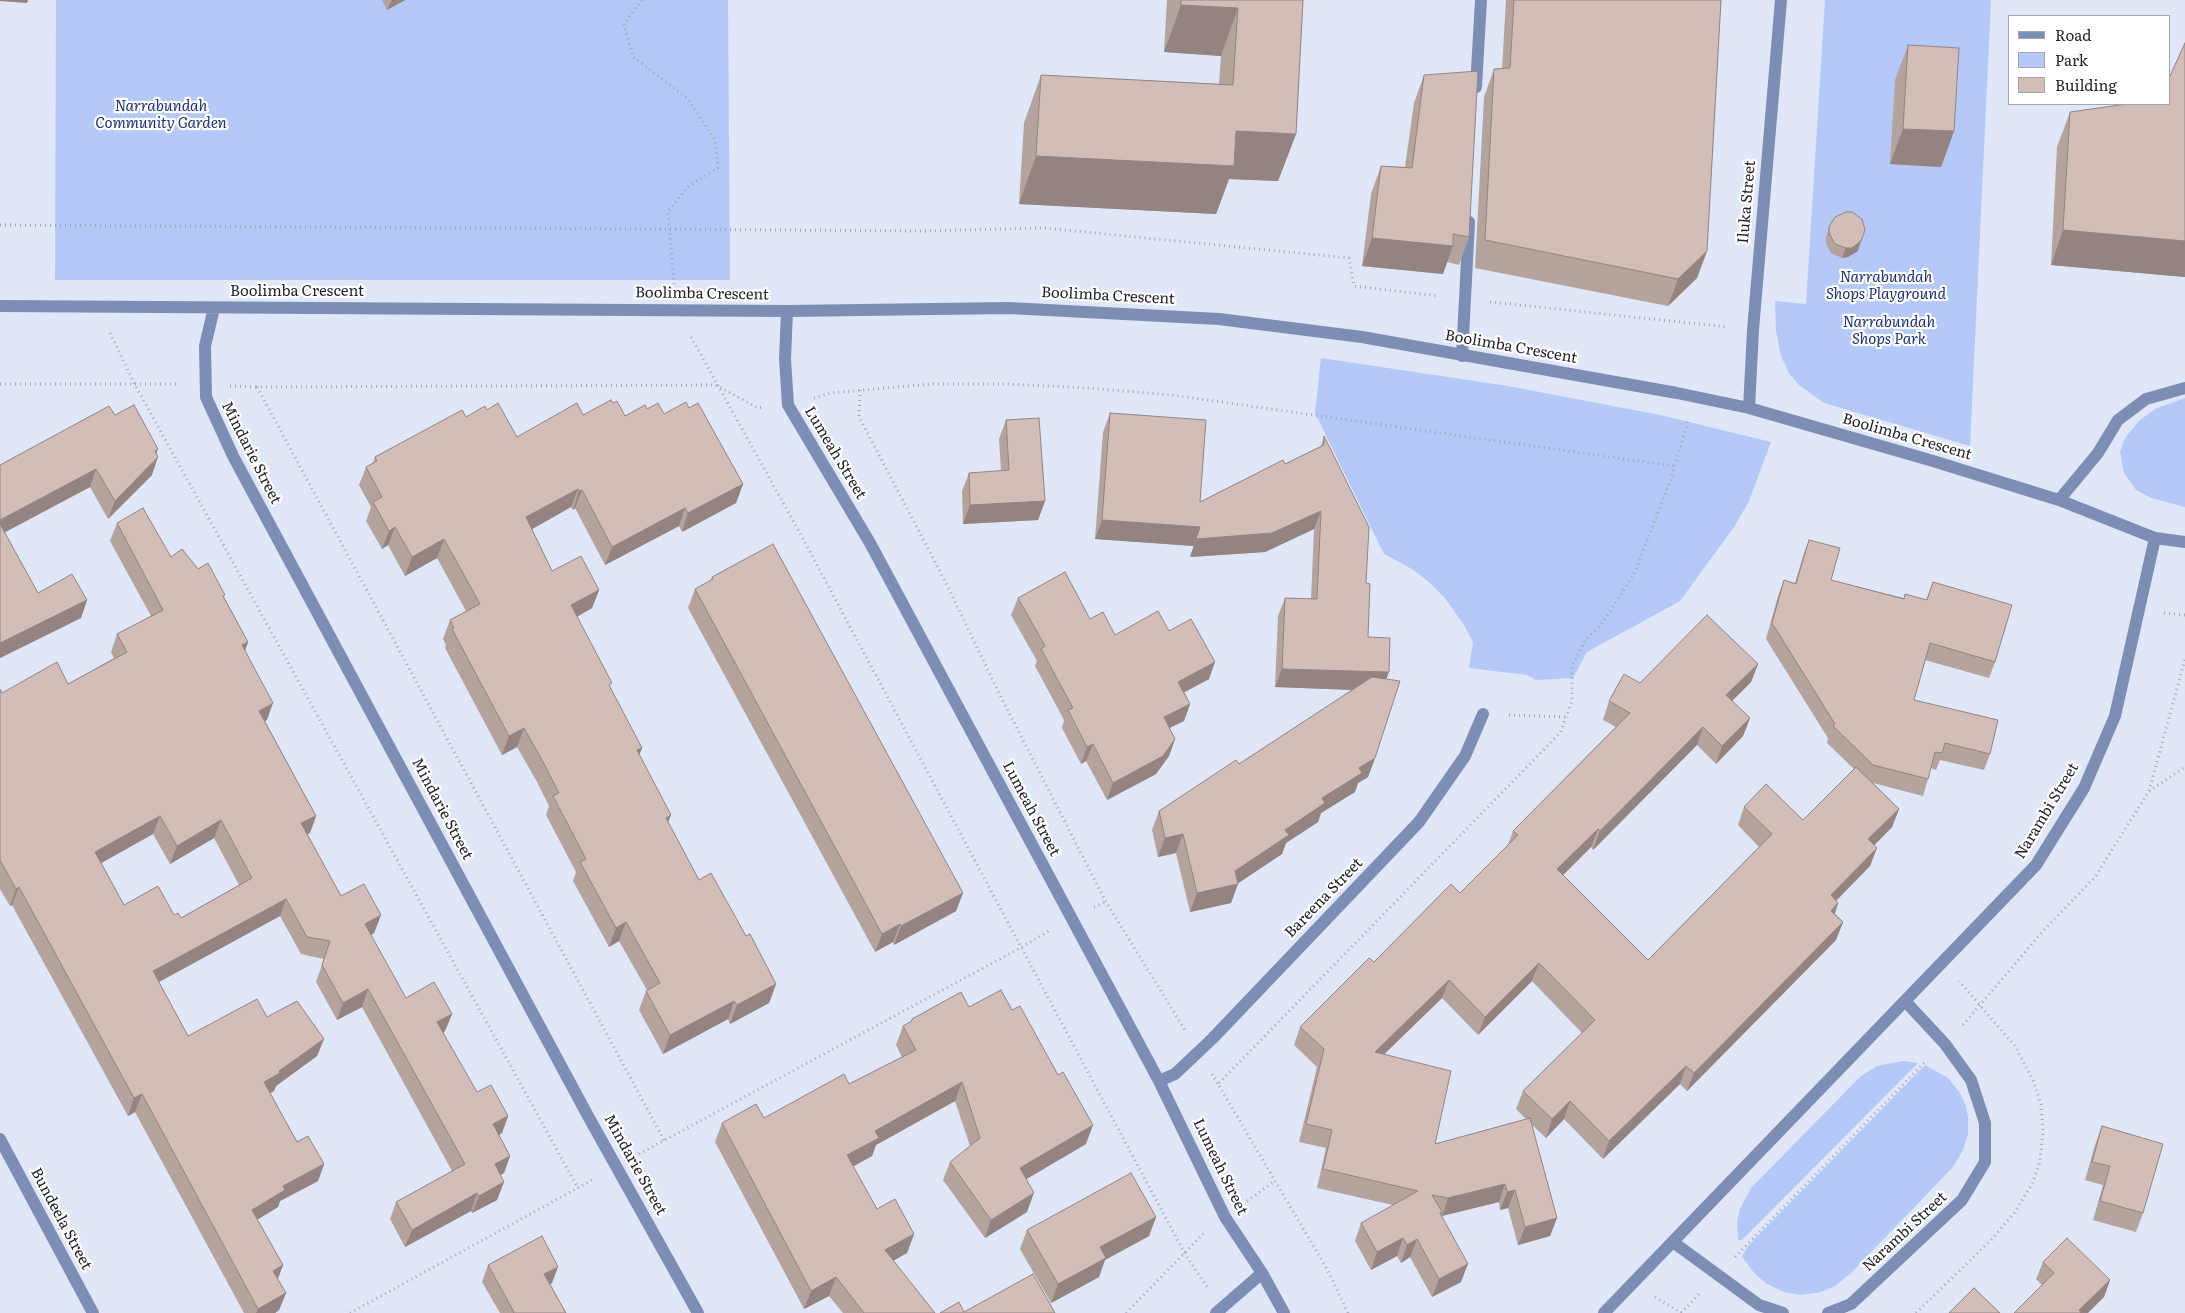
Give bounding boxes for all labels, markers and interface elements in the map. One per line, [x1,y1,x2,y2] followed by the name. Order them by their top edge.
[2008,15,2170,105] legend
[2055,23,2091,46] text: Road
[2055,48,2088,71] text: Park
[2055,73,2117,96] text: Building
[95,98,227,133] park label: Narrabundah Community Garden
[1734,160,1760,244] street label: Iluka Street
[1826,269,1946,304] park label: Narrabundah Shops Playground
[230,283,364,301] street label: Boolimba Crescent
[635,284,769,304] street label: Boolimba Crescent
[1041,284,1175,308] street label: Boolimba Crescent
[1843,314,1935,349] park label: Narrabundah Shops Park
[1443,327,1579,367] street label: Boolimba Crescent
[217,399,285,507] street label: Mindarie Street
[800,403,870,503] street label: Lumeah Street
[1840,410,1974,464] street label: Boolimba Crescent
[408,755,476,863] street label: Mindarie Street
[998,758,1064,860] street label: Lumeah Street
[2011,760,2083,862] street label: Narambi Street
[1281,854,1367,942] street label: Bareena Street
[600,1111,670,1219] street label: Mindarie Street
[1189,1116,1251,1218] street label: Lumeah Street
[27,1165,95,1273] street label: Bundeela Street
[1859,1188,1951,1276] street label: Narambi Street

